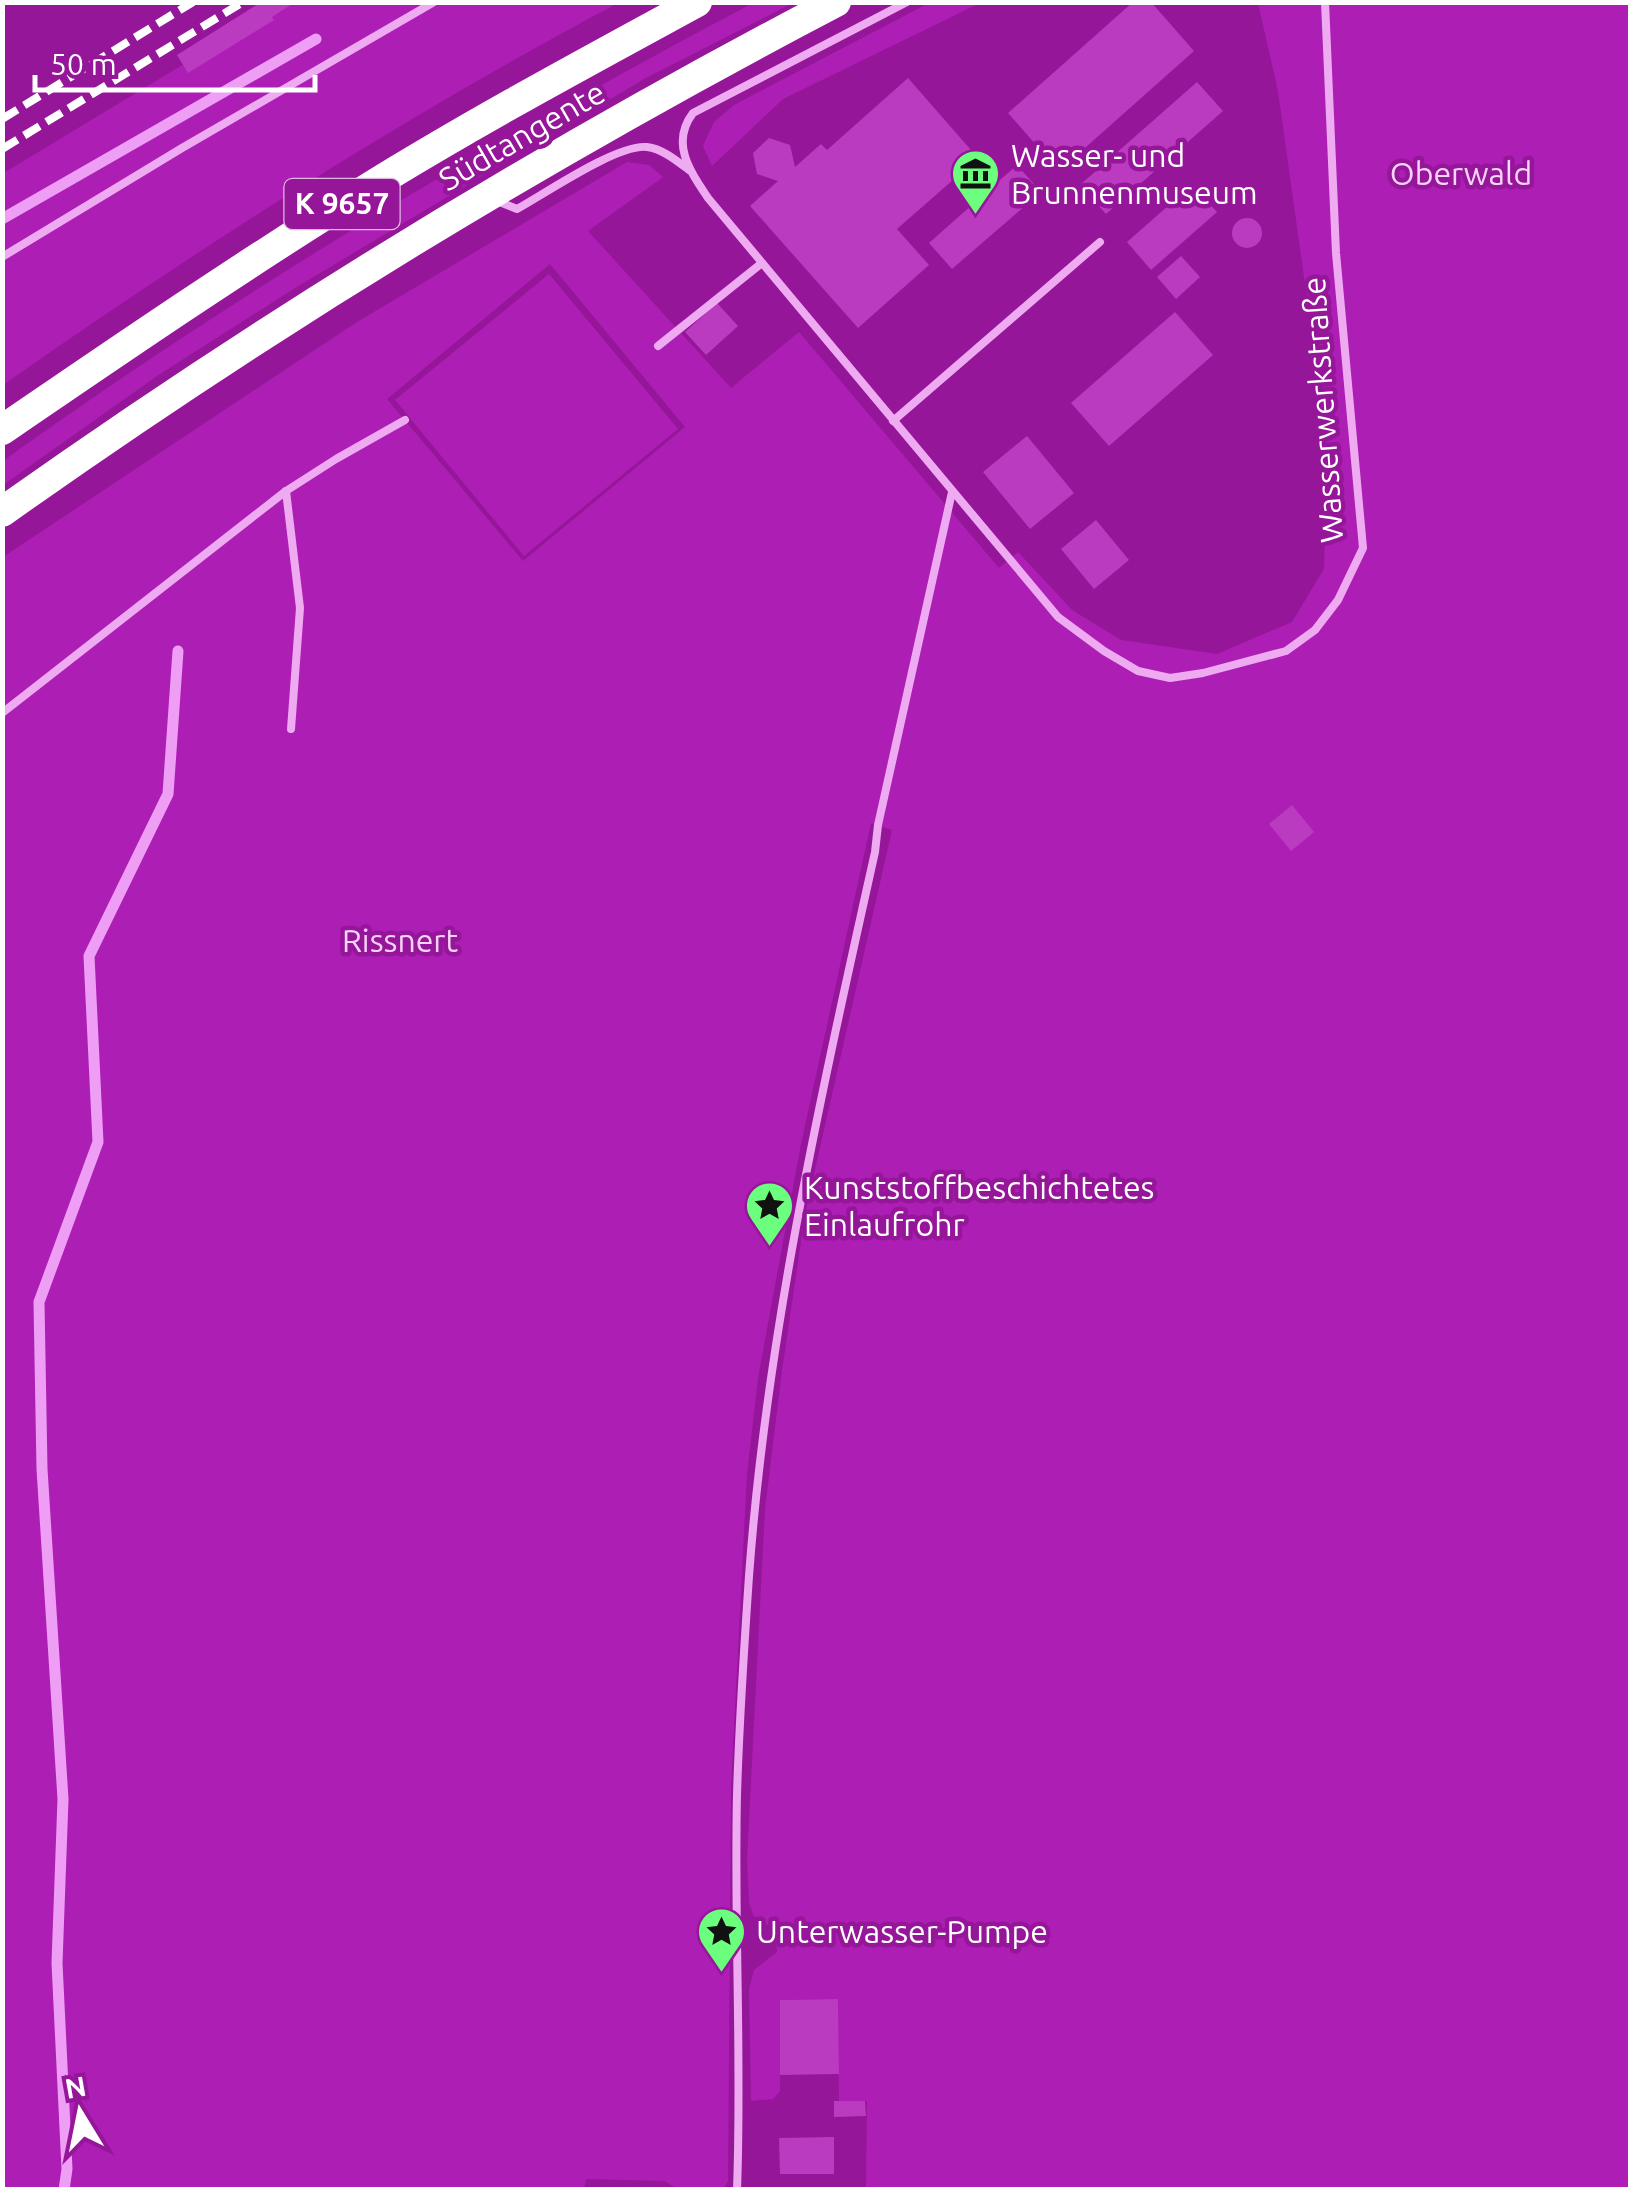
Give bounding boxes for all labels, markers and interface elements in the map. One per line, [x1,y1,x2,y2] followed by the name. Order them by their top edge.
[35,30,315,92] scale bar
[50,47,117,81] text: 50 m
[432,73,611,197] street label: Südtangente
[1011,137,1258,210] place label: Wasser- und Brunnenmuseum
[950,148,1002,216] museum icon: Wasser- und Brunnenmuseum
[1390,155,1532,191] park label: Oberwald
[284,179,400,229] road number: K 9657
[1295,276,1349,544] street label: Wasserwerkstraße
[342,922,458,958] park label: Rissnert
[804,1169,1154,1242] place label: Kunststoffbeschichtetes Einlaufrohr
[743,1180,795,1248] place icon: Kunststoffbeschichtetes Einlaufrohr
[695,1906,747,1974] place icon: Unterwasser-Pumpe
[756,1913,1048,1949] place label: Unterwasser-Pumpe
[30,2062,130,2162] north arrow
[63,2070,89,2104] text: N

